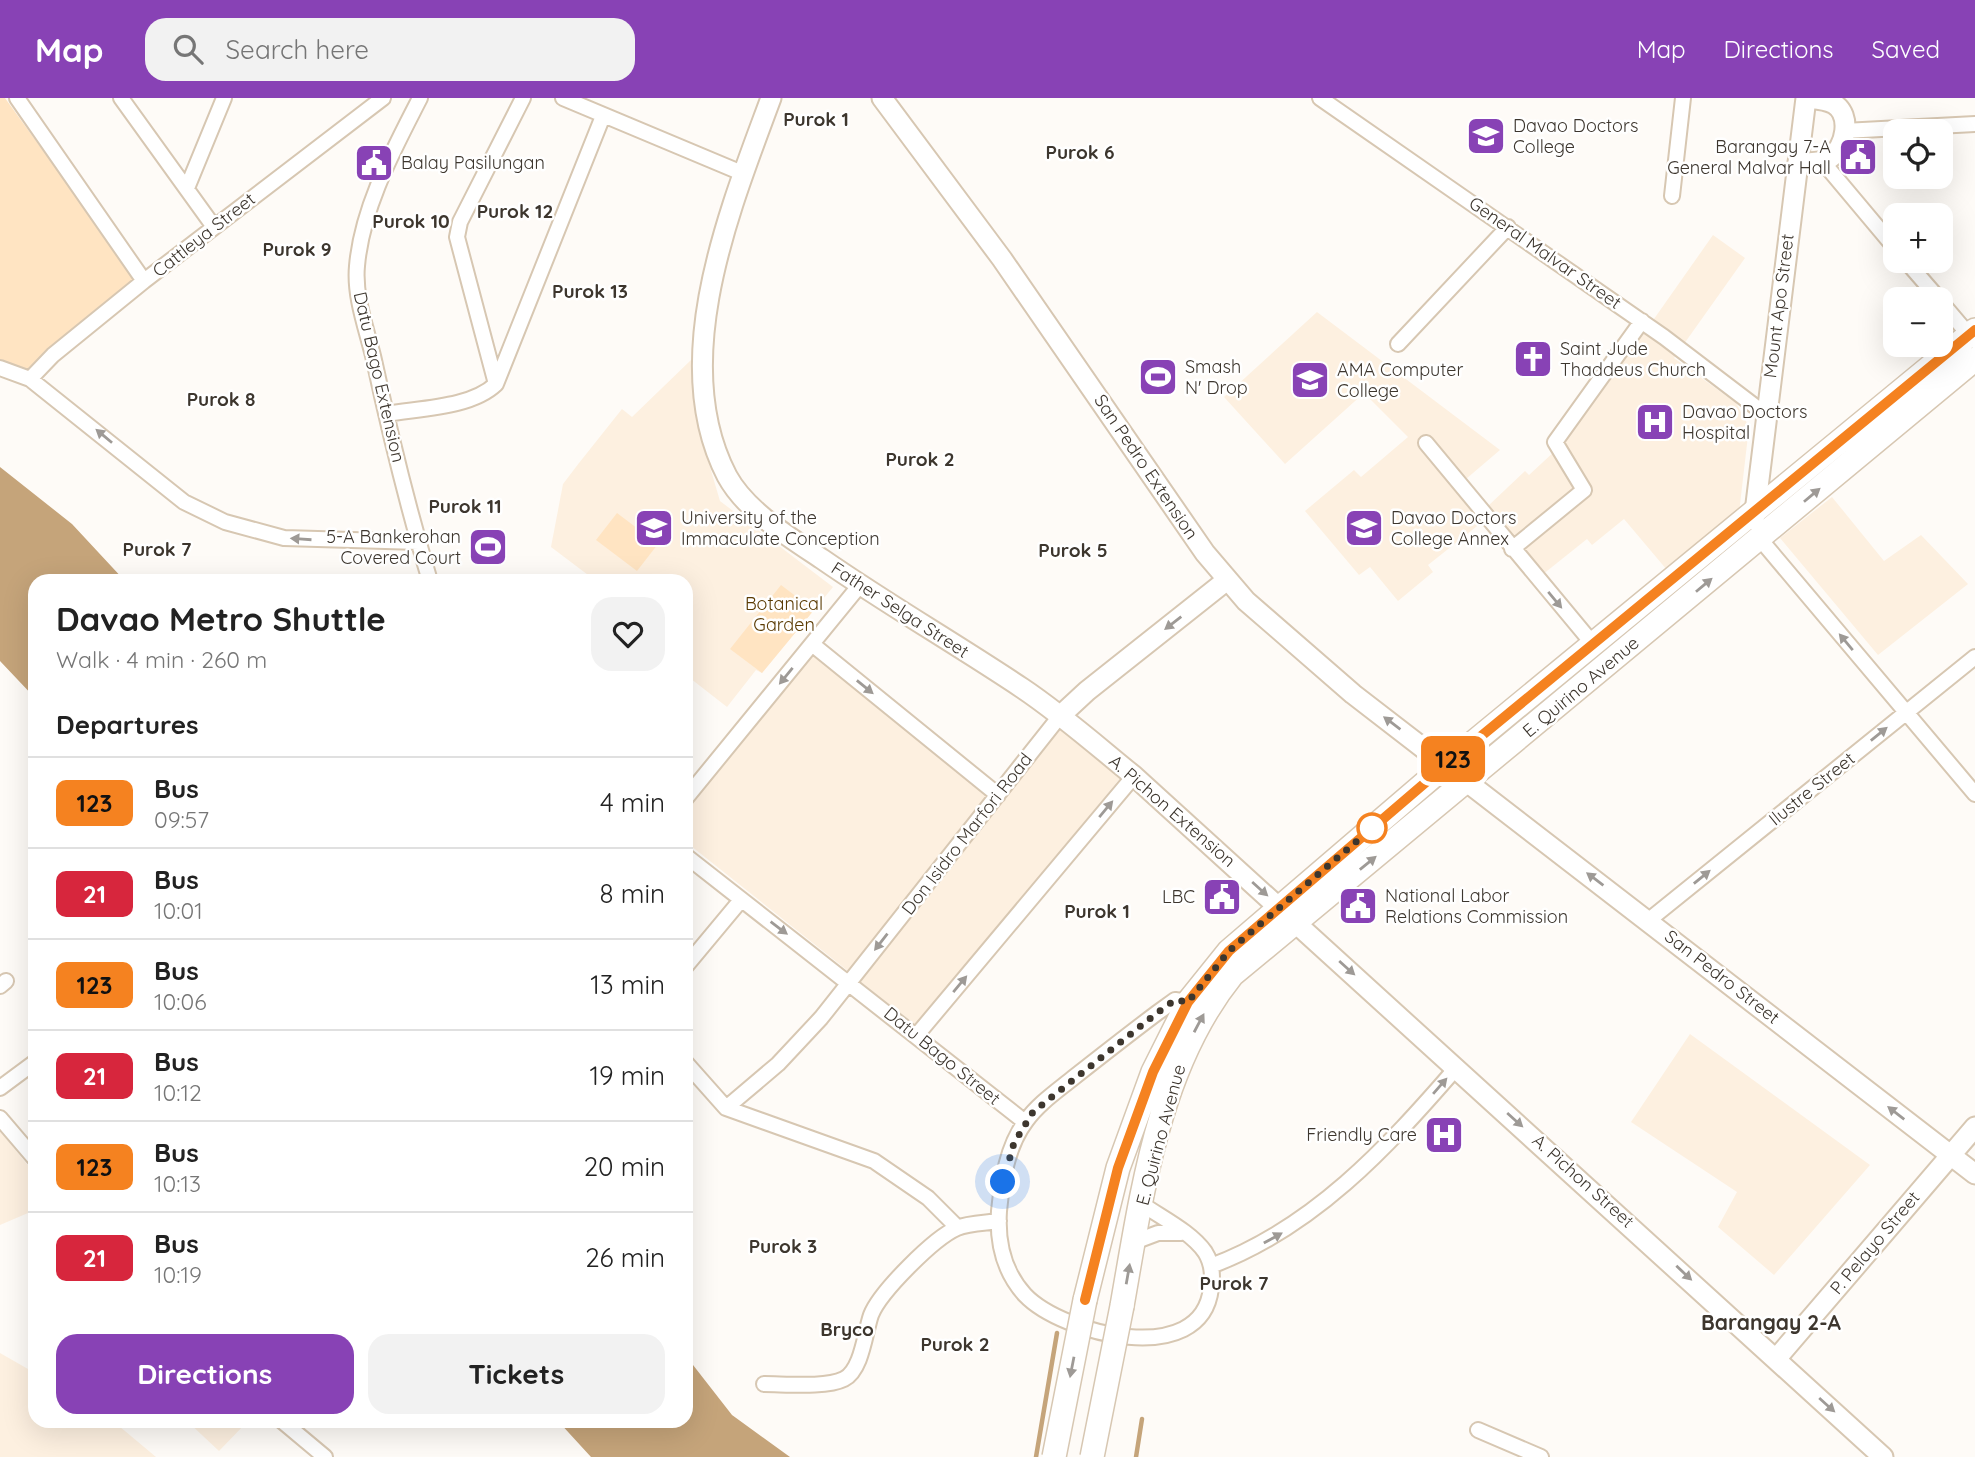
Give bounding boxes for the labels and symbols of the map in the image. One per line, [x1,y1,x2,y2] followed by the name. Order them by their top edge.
[783,107,849,131] district label: Purok 1
[1513,114,1638,158] place label: Davao Doctors College
[1465,115,1507,157] school or university icon: Davao Doctors College
[1667,135,1831,179] place label: Barangay 7-A General Malvar Hall
[1837,136,1879,178] public building icon: Barangay 7-A General Malvar Hall
[1046,140,1114,164] district label: Purok 6
[353,142,395,184] public building icon: Balay Pasilungan
[401,151,545,174] place label: Balay Pasilungan
[148,187,260,282] street label: Cattleya Street
[1465,191,1626,314] street label: General Malvar Street
[477,199,553,223] district label: Purok 12
[372,209,450,233] district label: Purok 10
[1758,233,1799,379] street label: Mount Apo Street
[262,237,332,261] district label: Purok 9
[552,279,628,303] district label: Purok 13
[349,289,410,464] street label: Datu Bago Extension
[1560,337,1706,381] place label: Saint Jude Thaddeus Church
[1512,338,1554,380] church icon: Saint Jude Thaddeus Church
[1185,355,1248,399] place label: Smash N' Drop
[1137,356,1179,398] sports icon: Smash N' Drop
[1337,358,1463,402] place label: AMA Computer College
[1289,359,1331,401] school or university icon: AMA Computer College
[187,387,255,411] district label: Purok 8
[1089,390,1204,544] street label: San Pedro Extension
[1682,400,1807,444] place label: Davao Doctors Hospital
[1634,401,1676,443] hospital icon: Davao Doctors Hospital
[96,429,114,444] one-way arrow
[885,447,955,471] district label: Purok 2
[1804,488,1821,503] one-way arrow
[428,494,502,518] district label: Purok 11
[681,506,880,550] place label: University of the Immaculate Conception
[1391,506,1516,550] place label: Davao Doctors College Annex
[633,507,675,549] school or university icon: University of the Immaculate Conception
[1343,507,1385,549] school or university icon: Davao Doctors College Annex
[326,525,461,569] place label: 5-A Bankerohan Covered Court
[467,526,509,568] sports icon: 5-A Bankerohan Covered Court
[290,533,312,544] one-way arrow
[123,537,191,561] district label: Purok 7
[1038,538,1108,562] district label: Purok 5
[827,557,973,663] street label: Father Selga Street
[1695,578,1712,593] one-way arrow
[1547,591,1562,608] one-way arrow
[745,592,823,636] park label: Botanical Garden
[1165,615,1183,630] one-way arrow
[1518,631,1644,742] street label: E. Quirino Avenue
[1838,634,1853,652] one-way arrow
[778,667,793,685] one-way arrow
[856,679,874,694] one-way arrow
[1383,716,1401,731] one-way arrow
[1870,727,1888,742] one-way arrow
[1413,736,1493,782] line badge: 123
[1764,747,1859,830] street label: Ilustre Street
[896,748,1037,919] street label: Don Isidro Marfori Road
[1104,749,1240,872] street label: A. Pichon Extension
[1098,800,1114,818] one-way arrow
[1357,813,1387,843] unlabelled marker
[1359,856,1376,871] one-way arrow
[1693,870,1711,885] one-way arrow
[1586,872,1604,886] one-way arrow
[1201,876,1243,918] public building icon: LBC
[1251,881,1269,897] one-way arrow
[1385,884,1568,928] place label: National Labor Relations Commission
[1162,885,1195,908] place label: LBC
[1337,885,1379,927] public building icon: National Labor Relations Commission
[1064,899,1130,923] district label: Purok 1
[769,921,787,936] one-way arrow
[1660,925,1784,1029] street label: San Pedro Street
[873,932,888,950] one-way arrow
[1338,959,1355,975] one-way arrow
[952,975,967,992] one-way arrow
[879,1001,1005,1110] street label: Datu Bago Street
[1193,1013,1205,1033] one-way arrow
[1131,1062,1190,1208] street label: E. Quirino Avenue
[1432,1077,1448,1095] one-way arrow
[1888,1105,1906,1120] one-way arrow
[1506,1112,1523,1128] one-way arrow
[1423,1114,1465,1156] hospital icon: Friendly Care
[1306,1123,1417,1146] place label: Friendly Care
[1528,1129,1639,1232] street label: A. Pichon Street
[985,1164,1020,1199] your location
[1825,1186,1925,1299] street label: P. Pelayo Street
[1263,1232,1282,1244] one-way arrow
[749,1234,817,1258] district label: Purok 3
[1123,1263,1134,1285] one-way arrow
[1675,1265,1692,1281] one-way arrow
[1200,1271,1268,1295] district label: Purok 7
[1701,1309,1842,1335] district label: Barangay 2-A
[820,1317,874,1341] district label: Bryco
[920,1332,990,1356] district label: Purok 2
[1066,1356,1077,1378] one-way arrow
[1818,1397,1836,1413] one-way arrow

